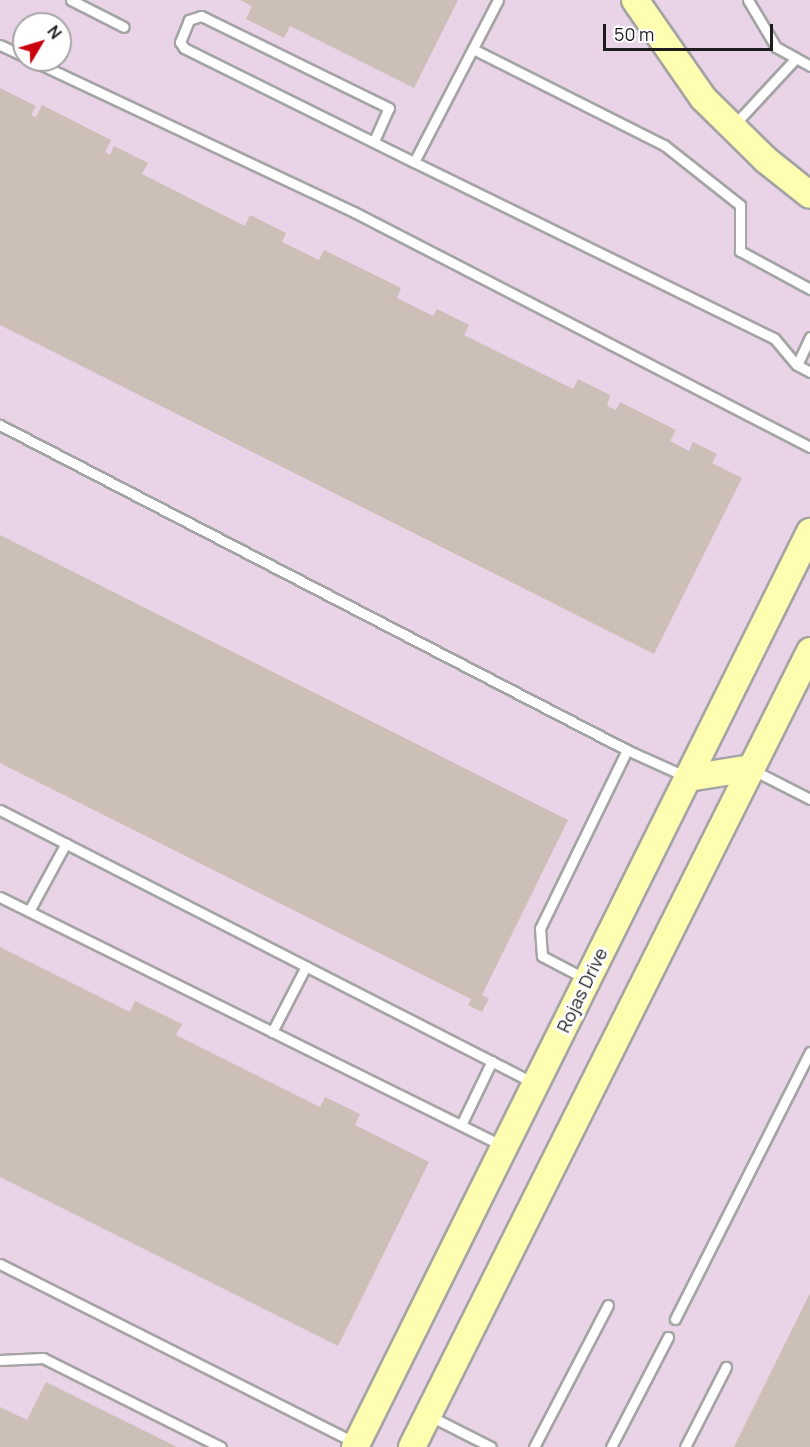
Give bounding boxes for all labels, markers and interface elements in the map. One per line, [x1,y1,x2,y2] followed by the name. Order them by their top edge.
[12,12,72,72] north arrow
[606,12,776,50] scale bar
[42,21,67,43] text: N
[614,22,654,46] text: 50 m
[552,944,612,1036] street label: Rojas Drive

